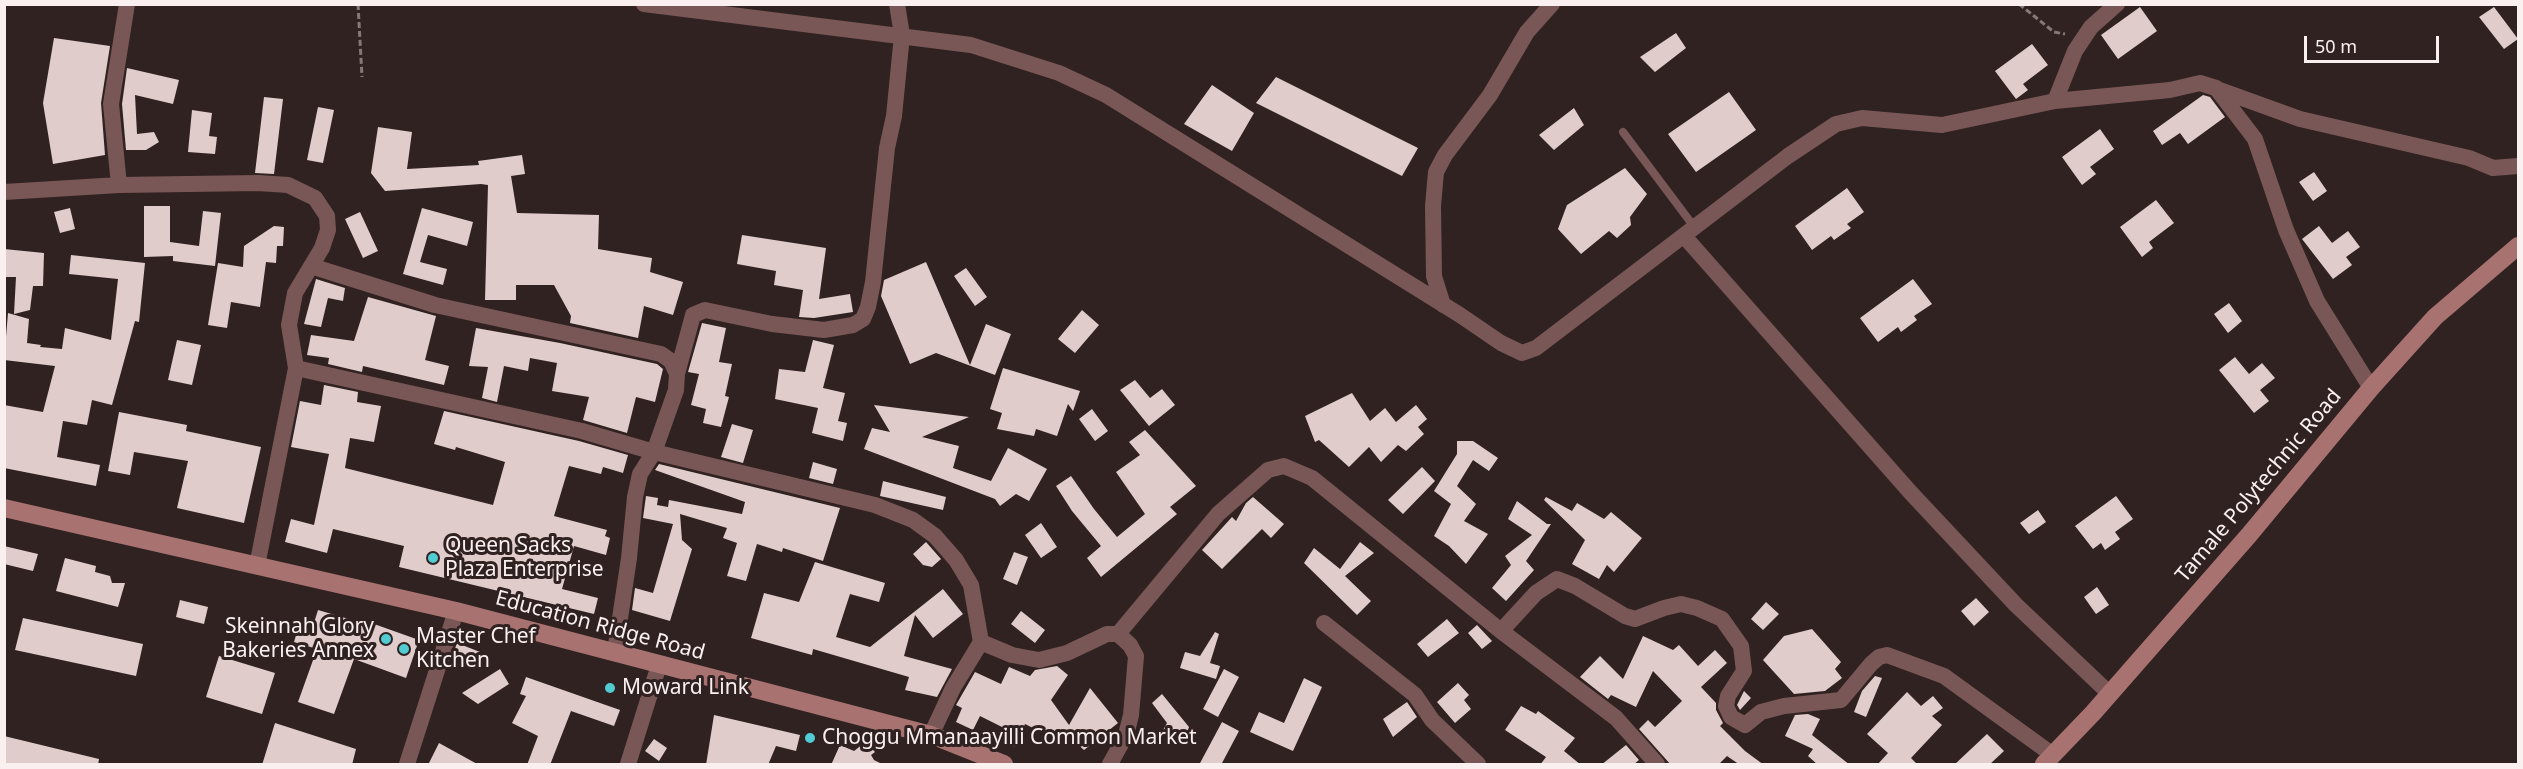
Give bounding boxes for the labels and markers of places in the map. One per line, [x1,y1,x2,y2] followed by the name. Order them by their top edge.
[445,533,604,583] place label: Queen Sacks Plaza Enterprise
[426,551,440,565] marker: Queen Sacks Plaza Enterprise
[222,614,374,664] place label: Skeinnah Glory Bakeries Annex
[416,624,536,674] place label: Master Chef Kitchen
[379,632,393,646] marker: Skeinnah Glory Bakeries Annex
[397,642,411,656] marker: Master Chef Kitchen
[622,675,749,701] place label: Moward Link
[603,681,617,695] marker: Moward Link
[822,725,1197,751] place label: Choggu Mmanaayilli Common Market
[803,731,817,745] marker: Choggu Mmanaayilli Common Market

